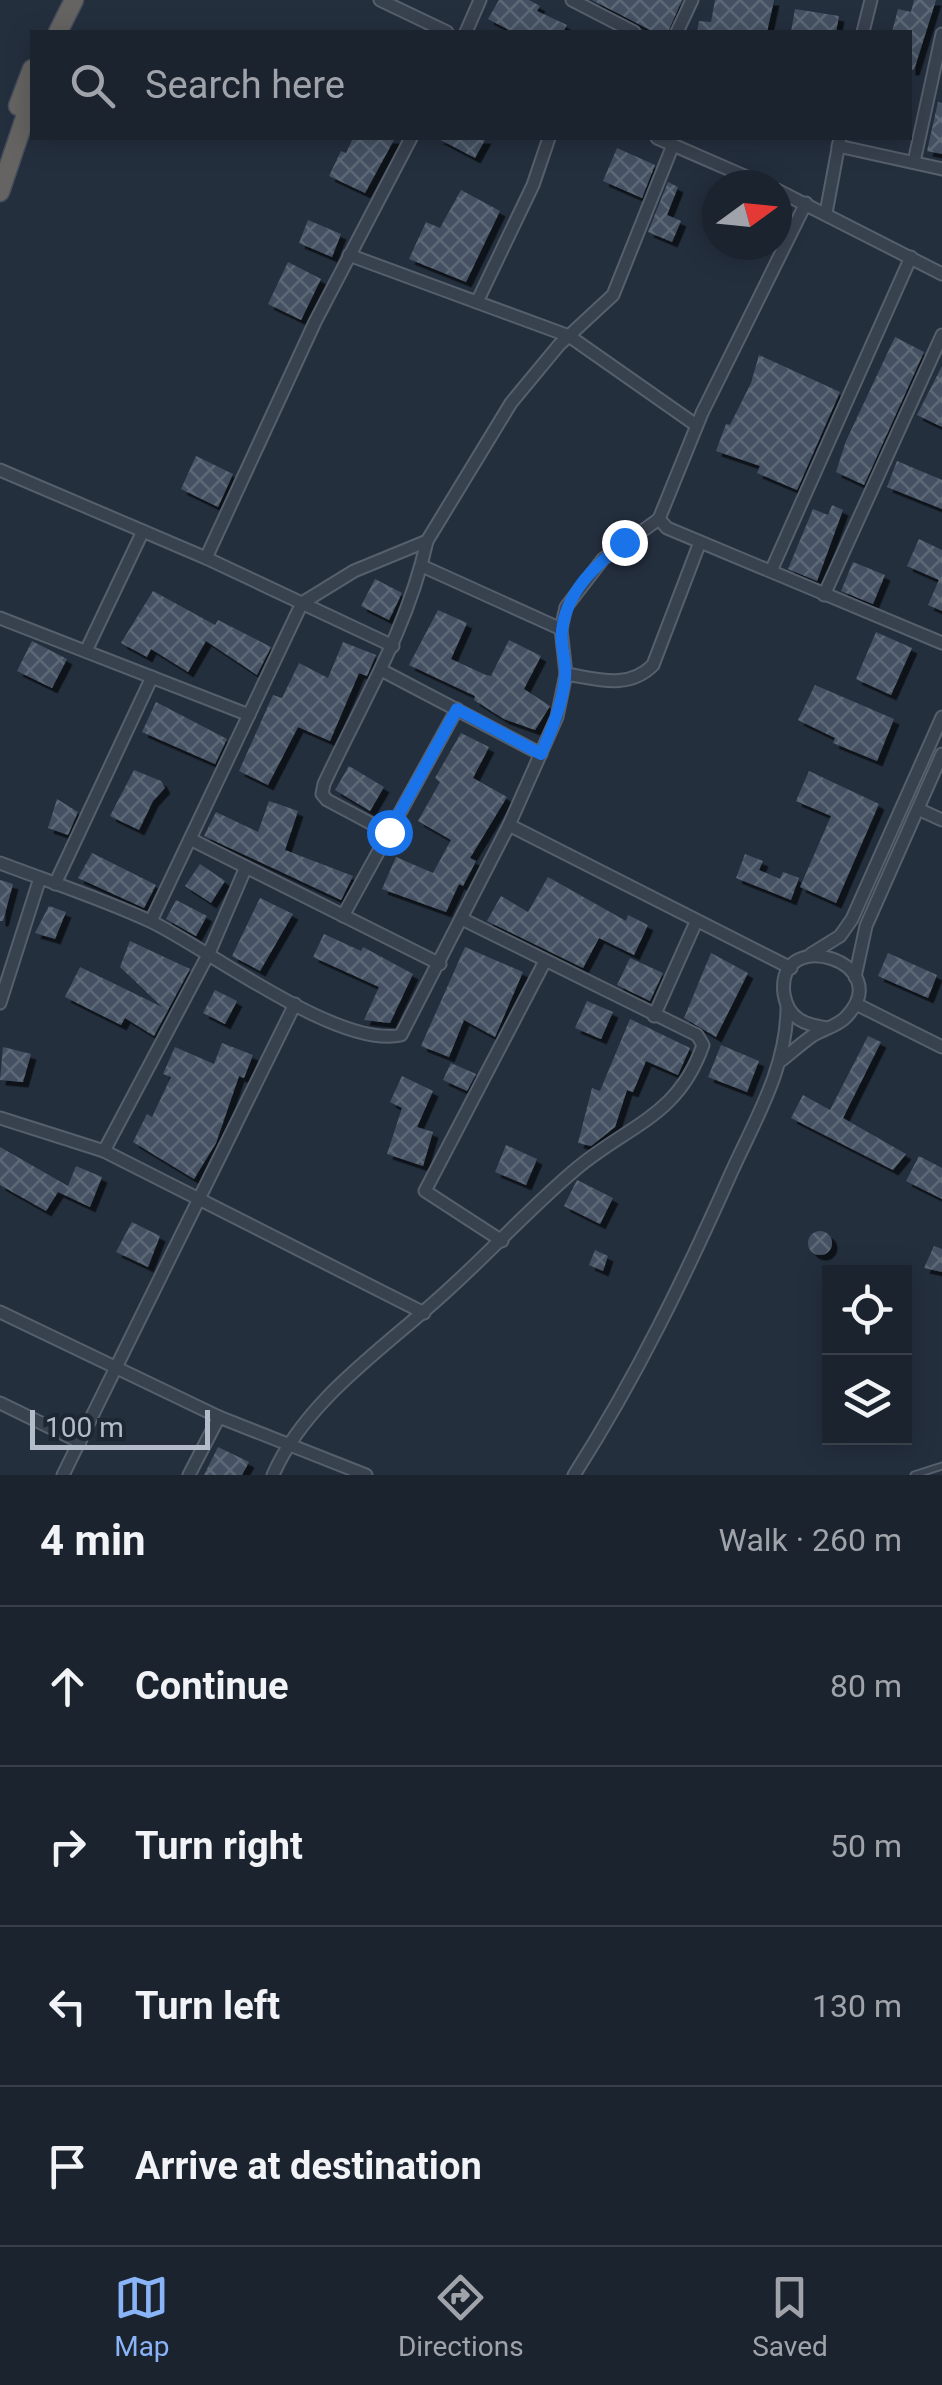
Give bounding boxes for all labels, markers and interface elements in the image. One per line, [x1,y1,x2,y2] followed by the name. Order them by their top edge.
[30,30,912,140] search box
[65,58,120,113] icon: search
[145,63,345,107] text: Search here
[702,170,792,260] north arrow
[602,520,648,566] route end
[367,810,413,856] route start
[822,1265,912,1445] map controls
[822,1265,912,1355] button: locate
[822,1355,912,1445] button: layers
[30,1405,210,1450] scale bar
[45,1411,124,1444] text: 100 m
[40,1516,146,1565] text: 4 min
[719,1521,902,1559] text: Walk · 260 m
[40,1659,95,1714] icon: ahead
[135,1664,289,1708] text: Continue
[830,1667,902,1705] text: 80 m
[40,1819,95,1874] icon: right
[135,1824,303,1868] text: Turn right
[830,1827,902,1865] text: 50 m
[40,1979,95,2034] icon: left
[135,1984,280,2028] text: Turn left
[812,1987,902,2025] text: 130 m
[40,2139,95,2194] icon: arrive
[135,2144,482,2188] text: Arrive at destination
[114,2270,170,2363] tab: Map
[398,2270,524,2363] tab: Directions
[752,2270,828,2363] tab: Saved

